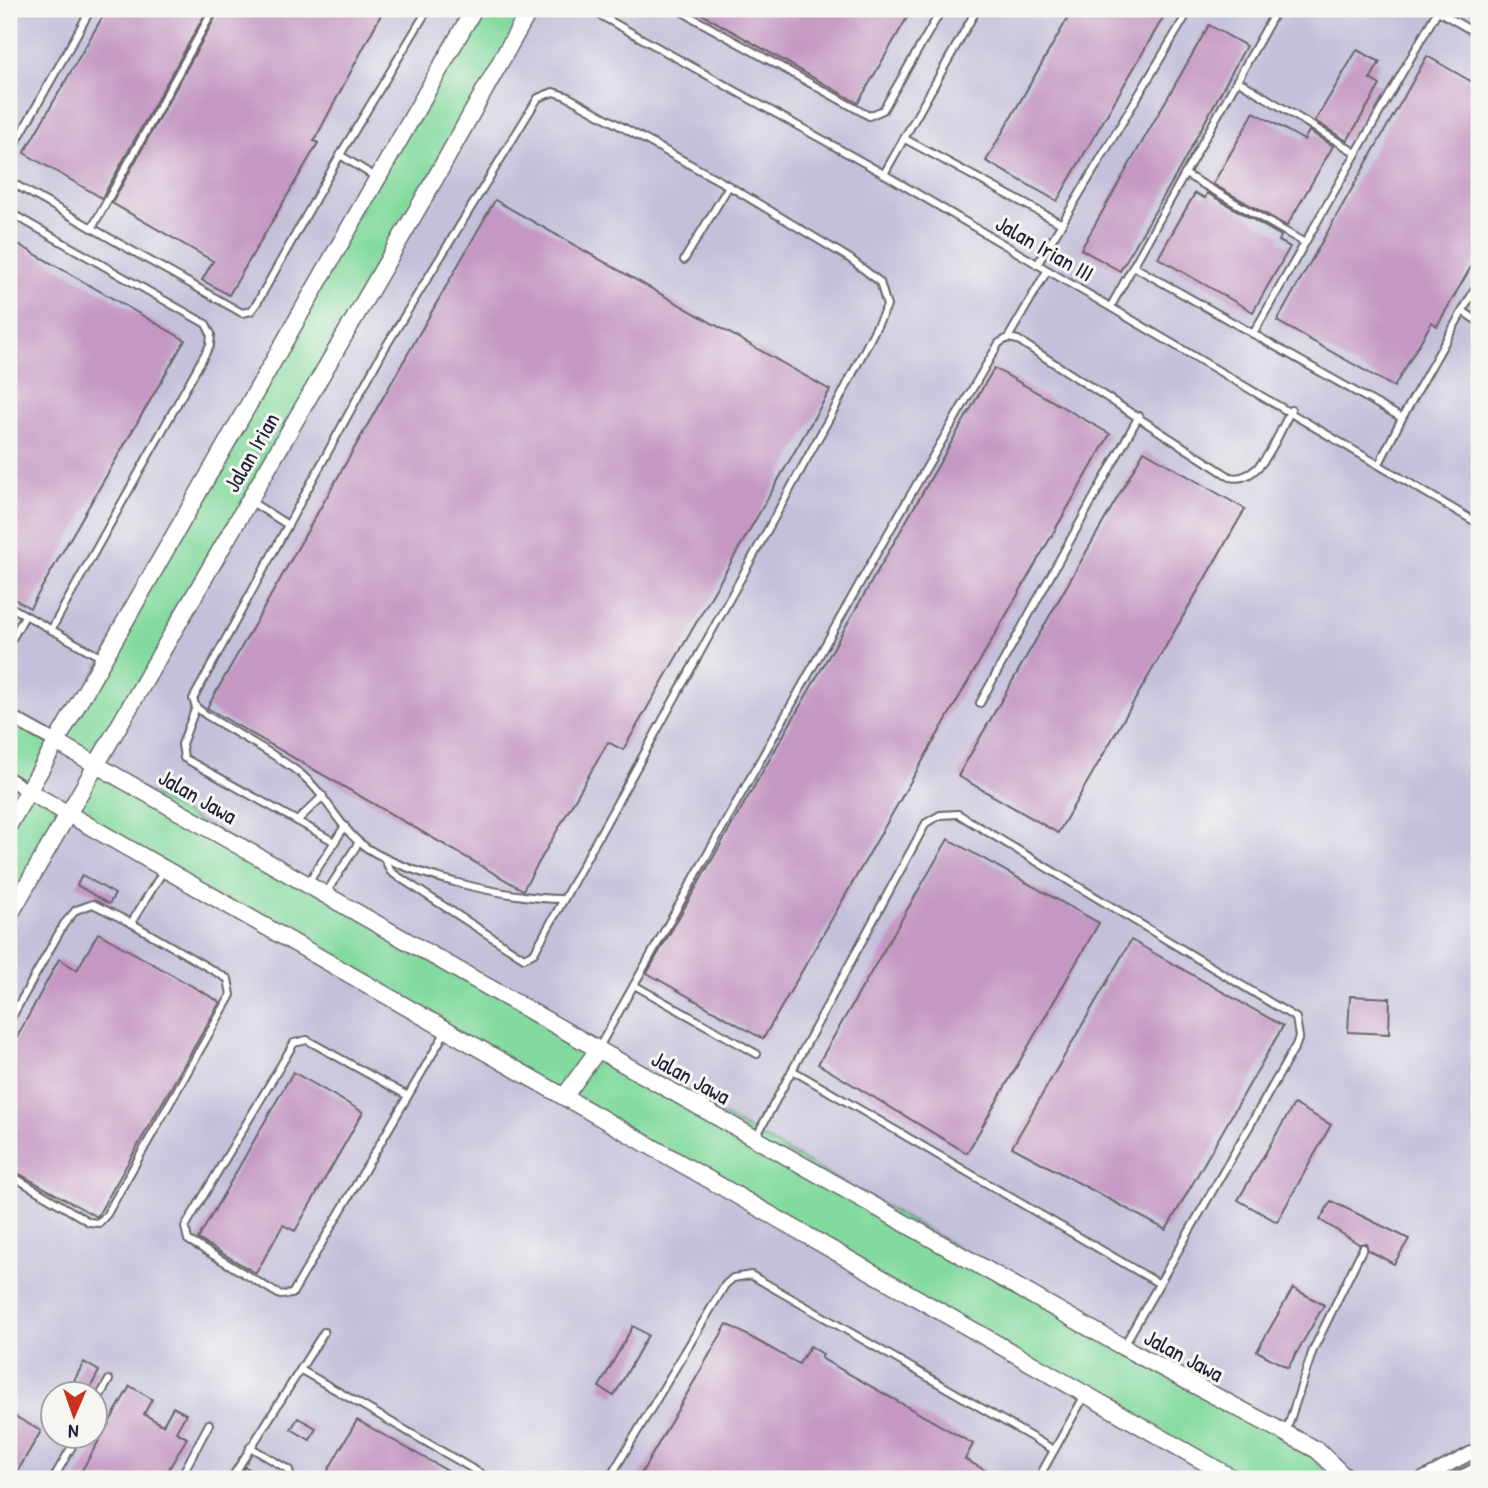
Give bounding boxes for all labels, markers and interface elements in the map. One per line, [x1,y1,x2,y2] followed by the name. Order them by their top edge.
[990,207,1100,289] street label: Jalan Irian III
[216,407,286,497] street label: Jalan Irian
[153,761,243,831] street label: Jalan Jawa
[646,1043,736,1111] street label: Jalan Jawa
[1139,1321,1229,1389] street label: Jalan Jawa
[38,1380,108,1450] north arrow
[68,1419,79,1445] text: N

